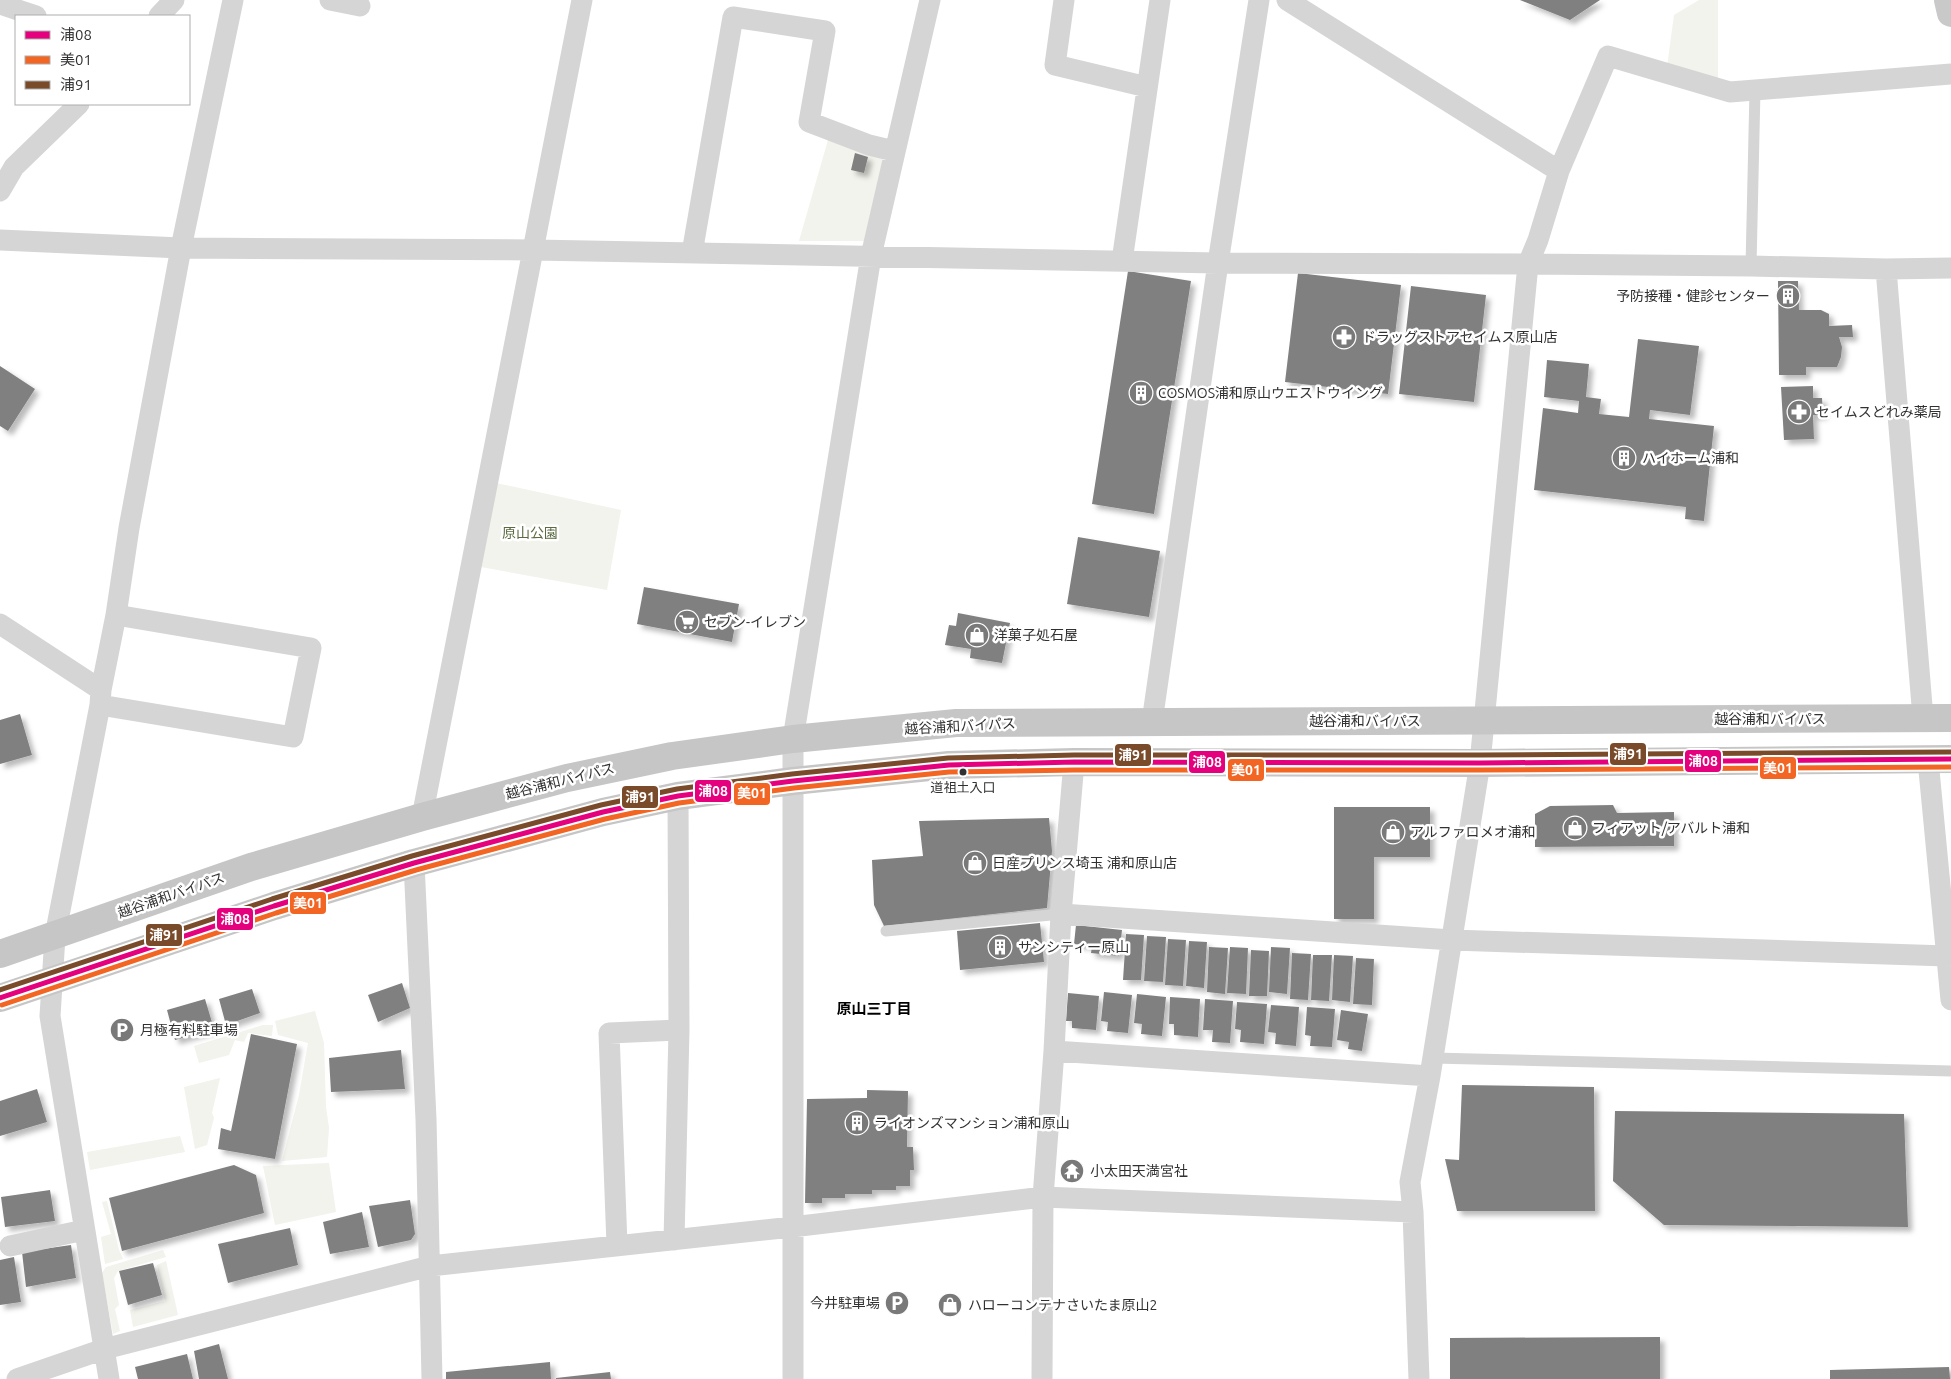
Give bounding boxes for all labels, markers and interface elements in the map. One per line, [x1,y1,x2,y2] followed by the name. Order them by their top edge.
[15,15,190,105] legend
[60,26,92,43] text: 浦08
[60,51,92,68] text: 美01
[60,76,92,93] text: 浦91
[1775,283,1801,309] building icon: 予防接種・健診センター
[1616,288,1770,304] place label: 予防接種・健診センター
[1331,324,1357,350] pharmacy icon: ドラッグストアセイムス原山店
[1362,329,1557,345] place label: ドラッグストアセイムス原山店
[1128,380,1154,406] building icon: COSMOS浦和原山ウエストウイング
[1158,385,1383,401] place label: COSMOS浦和原山ウエストウイング
[1786,399,1812,425] pharmacy icon: セイムスどれみ薬局
[1816,404,1942,420] place label: セイムスどれみ薬局
[1611,445,1637,471] building icon: ハイホーム浦和
[1642,450,1739,466] place label: ハイホーム浦和
[502,525,558,541] park label: 原山公園
[674,609,700,635] supermarket icon: セブン-イレブン
[704,614,806,630] place label: セブン-イレブン
[964,622,990,648] shop icon: 洋菓子処石屋
[994,627,1078,643] place label: 洋菓子処石屋
[1714,711,1826,727] street label: 越谷浦和バイパス
[1309,713,1421,729] street label: 越谷浦和バイパス
[904,715,1016,737] street label: 越谷浦和バイパス
[1609,742,1647,766] line badge: 浦91
[1114,743,1152,767] line badge: 浦91
[1613,746,1643,762] text: 浦91
[1118,747,1148,763] text: 浦91
[1684,749,1722,773] line badge: 浦08
[1188,750,1226,774] line badge: 浦08
[1688,753,1718,769] text: 浦08
[1192,754,1222,770] text: 浦08
[1759,756,1797,780] line badge: 美01
[1227,758,1265,782] line badge: 美01
[504,760,616,802] street label: 越谷浦和バイパス
[1763,760,1793,776] text: 美01
[1231,762,1261,778] text: 美01
[958,767,968,777] marker: 道祖土入口
[694,779,732,803] line badge: 浦08
[930,780,996,794] place label: 道祖土入口
[733,782,771,806] line badge: 美01
[698,783,728,799] text: 浦08
[621,785,659,809] line badge: 浦91
[737,785,767,801] text: 美01
[625,789,655,805] text: 浦91
[1562,815,1588,841] shop icon: フィアット/アバルト浦和
[1380,819,1406,845] shop icon: アルファロメオ浦和
[1592,820,1750,836] place label: フィアット/アバルト浦和
[1410,824,1536,840] place label: アルファロメオ浦和
[962,850,988,876] shop icon: 日産プリンス埼玉 浦和原山店
[992,855,1177,871] place label: 日産プリンス埼玉 浦和原山店
[116,869,226,921] street label: 越谷浦和バイパス
[289,891,327,915] line badge: 美01
[293,895,323,911] text: 美01
[216,907,254,931] line badge: 浦08
[220,911,250,927] text: 浦08
[145,923,183,947] line badge: 浦91
[149,927,179,943] text: 浦91
[987,934,1013,960] building icon: サンシティー原山
[1018,939,1129,955] place label: サンシティー原山
[836,1000,912,1017] district label: 原山三丁目
[109,1017,135,1043] parking icon: 月極有料駐車場
[140,1022,238,1038] place label: 月極有料駐車場
[844,1110,870,1136] building icon: ライオンズマンション浦和原山
[874,1115,1070,1131] place label: ライオンズマンション浦和原山
[1059,1158,1085,1184] temple icon: 小太田天満宮社
[1090,1163,1188,1179] place label: 小太田天満宮社
[884,1290,910,1316] parking icon: 今井駐車場
[937,1292,963,1318] shop icon: ハローコンテナさいたま原山2
[810,1295,880,1311] place label: 今井駐車場
[968,1297,1157,1313] place label: ハローコンテナさいたま原山2

